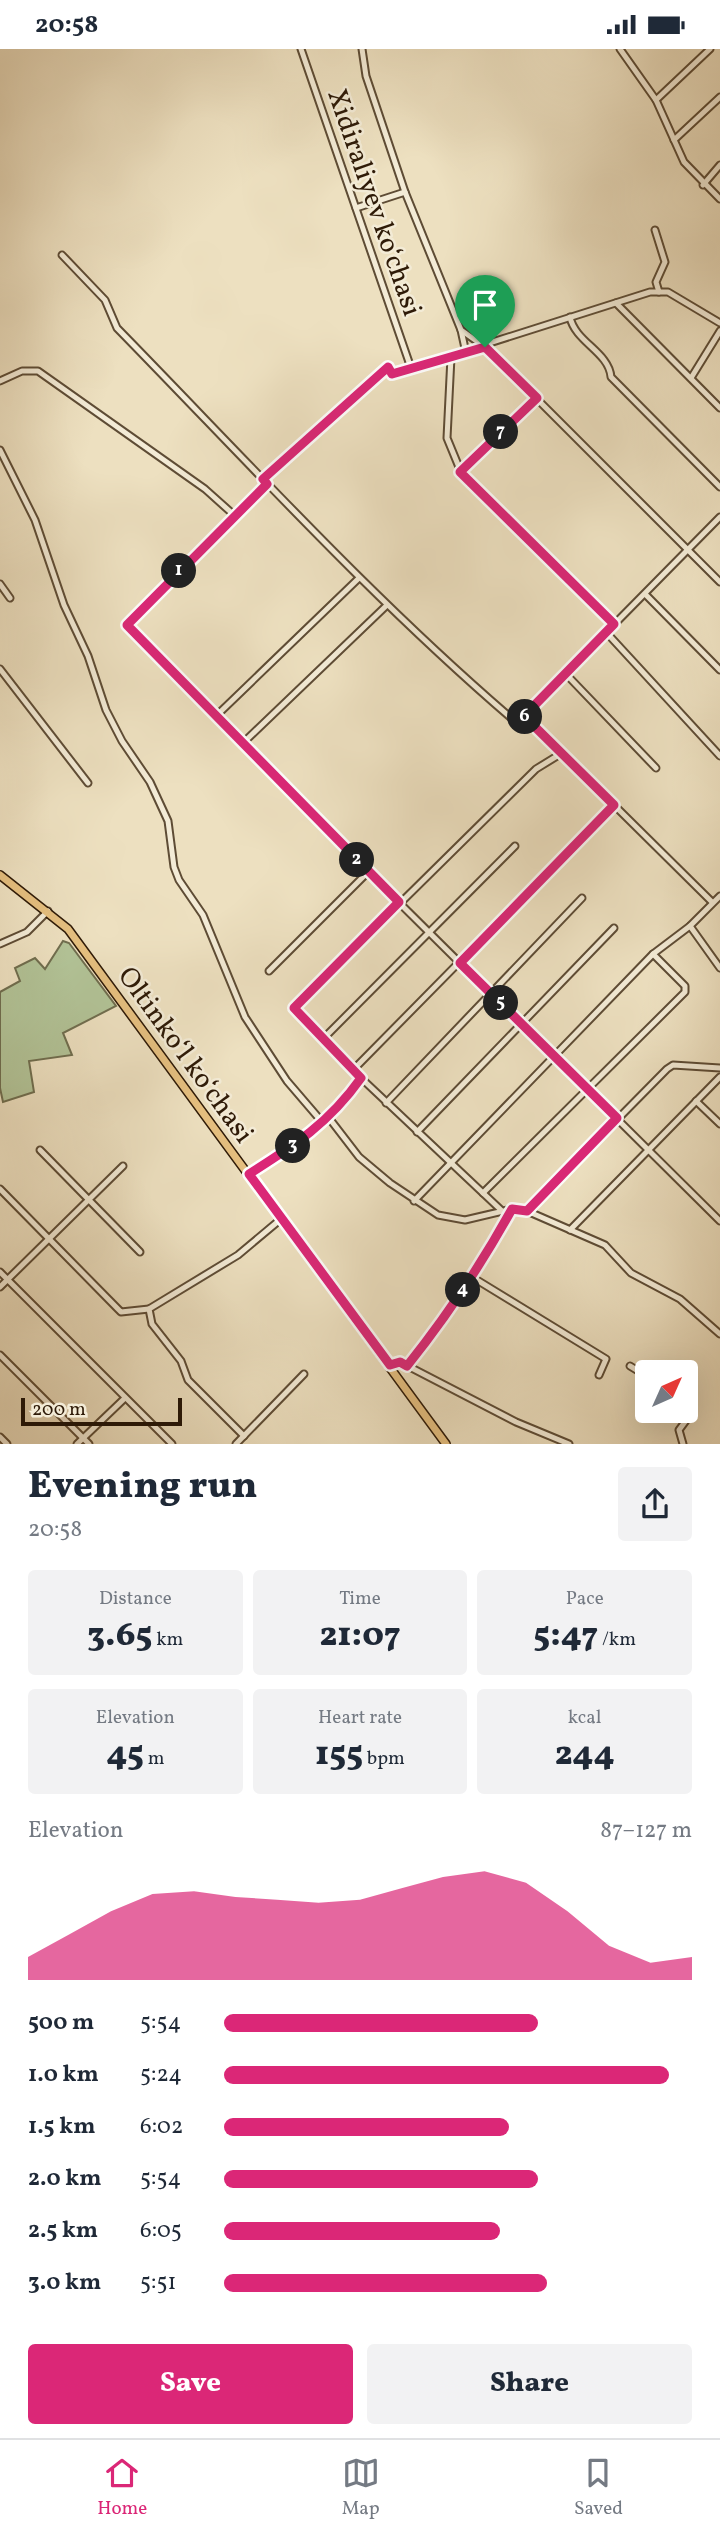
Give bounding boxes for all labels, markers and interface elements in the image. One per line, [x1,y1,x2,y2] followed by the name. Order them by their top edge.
[35,7,98,43] text: 20:58
[316,84,431,322] street label: Xidiraliyev koʻchasi
[455,275,515,347] pin
[466,286,504,324] icon: arrive
[484,415,518,449] pin: 7
[496,418,505,444] text: 7
[162,553,196,589] pin: 1
[175,557,182,583] text: 1
[508,699,542,735] pin: 6
[519,703,530,729] text: 6
[340,843,374,877] pin: 2
[352,846,361,872] text: 2
[108,959,262,1152] street label: Oltinkoʻl koʻchasi
[484,985,518,1021] pin: 5
[496,989,505,1015] text: 5
[276,1129,310,1163] pin: 3
[288,1132,297,1158] text: 3
[446,1273,480,1307] pin: 4
[457,1276,468,1302] text: 4
[635,1360,698,1423] north arrow
[635,1360,698,1423] map controls
[21,1395,182,1427] scale bar
[32,1397,86,1423] text: 200 m
[28,1461,258,1514] text: Evening run
[618,1467,692,1541] button: share
[28,1514,82,1546] text: 20:58
[99,1586,172,1612] text: Distance
[339,1586,381,1612] text: Time
[566,1586,604,1612] text: Pace
[87,1612,152,1660] text: 3.65
[319,1612,401,1660] text: 21:07
[533,1612,598,1660] text: 5:47
[152,1627,183,1653] text: km
[598,1627,636,1653] text: /km
[96,1705,175,1731] text: Elevation
[318,1705,402,1731] text: Heart rate
[568,1705,602,1731] text: kcal
[106,1731,144,1779] text: 45
[315,1731,363,1779] text: 155
[555,1731,615,1779] text: 244
[144,1746,165,1772] text: m
[363,1746,405,1772] text: bpm
[28,1815,124,1847] text: Elevation
[600,1815,692,1847] text: 87–127 m
[28,2007,94,2039] text: 500 m
[140,2007,181,2039] text: 5:54
[28,2059,99,2091] text: 1.0 km
[140,2059,182,2091] text: 5:24
[28,2111,95,2143] text: 1.5 km
[140,2111,183,2143] text: 6:02
[28,2163,101,2195] text: 2.0 km
[140,2163,181,2195] text: 5:54
[28,2215,98,2247] text: 2.5 km
[140,2215,182,2247] text: 6:05
[28,2267,101,2299] text: 3.0 km
[140,2267,176,2299] text: 5:51
[28,2344,353,2424] button: Save
[367,2344,692,2424] button: Share
[97,2454,147,2522] tab: Home
[342,2454,380,2522] tab: Map
[574,2454,623,2522] tab: Saved

